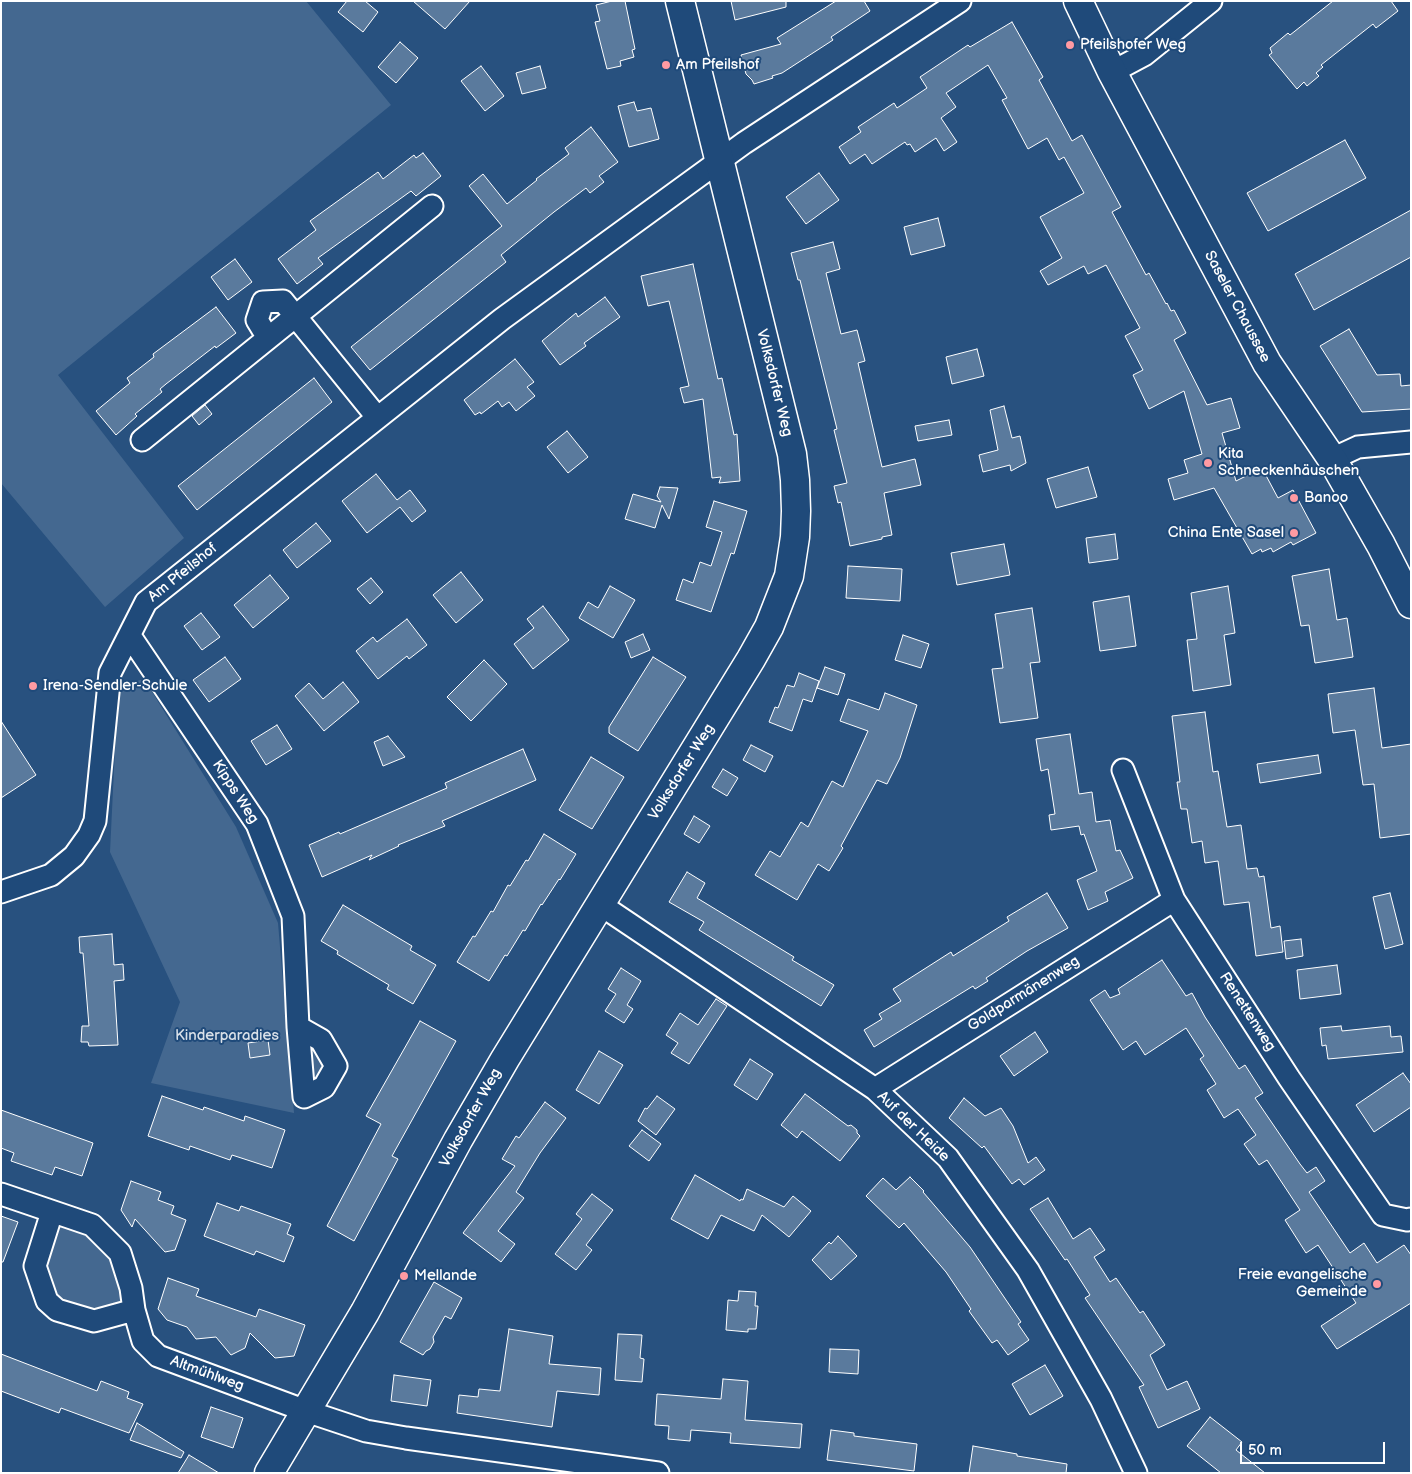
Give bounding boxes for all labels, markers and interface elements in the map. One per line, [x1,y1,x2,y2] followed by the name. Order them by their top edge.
[1080,36,1186,54] place label: Pfeilshofer Weg
[1064,39,1076,51] marker: Pfeilshofer Weg
[676,56,760,74] place label: Am Pfeilshof
[660,59,672,71] marker: Am Pfeilshof
[1200,248,1274,366] street label: Saseler Chaussee
[752,327,796,439] street label: Volksdorfer Weg
[1218,445,1359,480] place label: Kita Schneckenhäuschen
[1202,457,1214,469] marker: Kita Schneckenhäuschen
[1304,489,1348,507] place label: Banoo
[1288,492,1300,504] marker: Banoo
[1168,524,1284,542] place label: China Ente Sasel
[1288,527,1300,539] marker: China Ente Sasel
[145,540,221,606] street label: Am Pfeilshof
[43,677,187,695] place label: Irena-Sendler-Schule
[27,680,39,692] marker: Irena-Sendler-Schule
[645,721,719,823] street label: Volksdorfer Weg
[208,757,262,827] street label: Kipps Weg
[965,952,1083,1036] street label: Goldparmänenweg
[1215,969,1279,1055] street label: Renettenweg
[175,1027,279,1045] park label: Kinderparadies
[436,1066,506,1170] street label: Volksdorfer Weg
[873,1088,953,1166] street label: Auf der Heide
[1238,1266,1367,1301] place label: Freie evangelische Gemeinde
[414,1267,477,1285] place label: Mellande
[398,1270,410,1282] marker: Mellande
[1371,1278,1383,1290] marker: Freie evangelische Gemeinde
[168,1352,246,1396] street label: Altmühlweg
[1242,1432,1387,1464] scale bar
[1248,1441,1282,1460] text: 50 m

